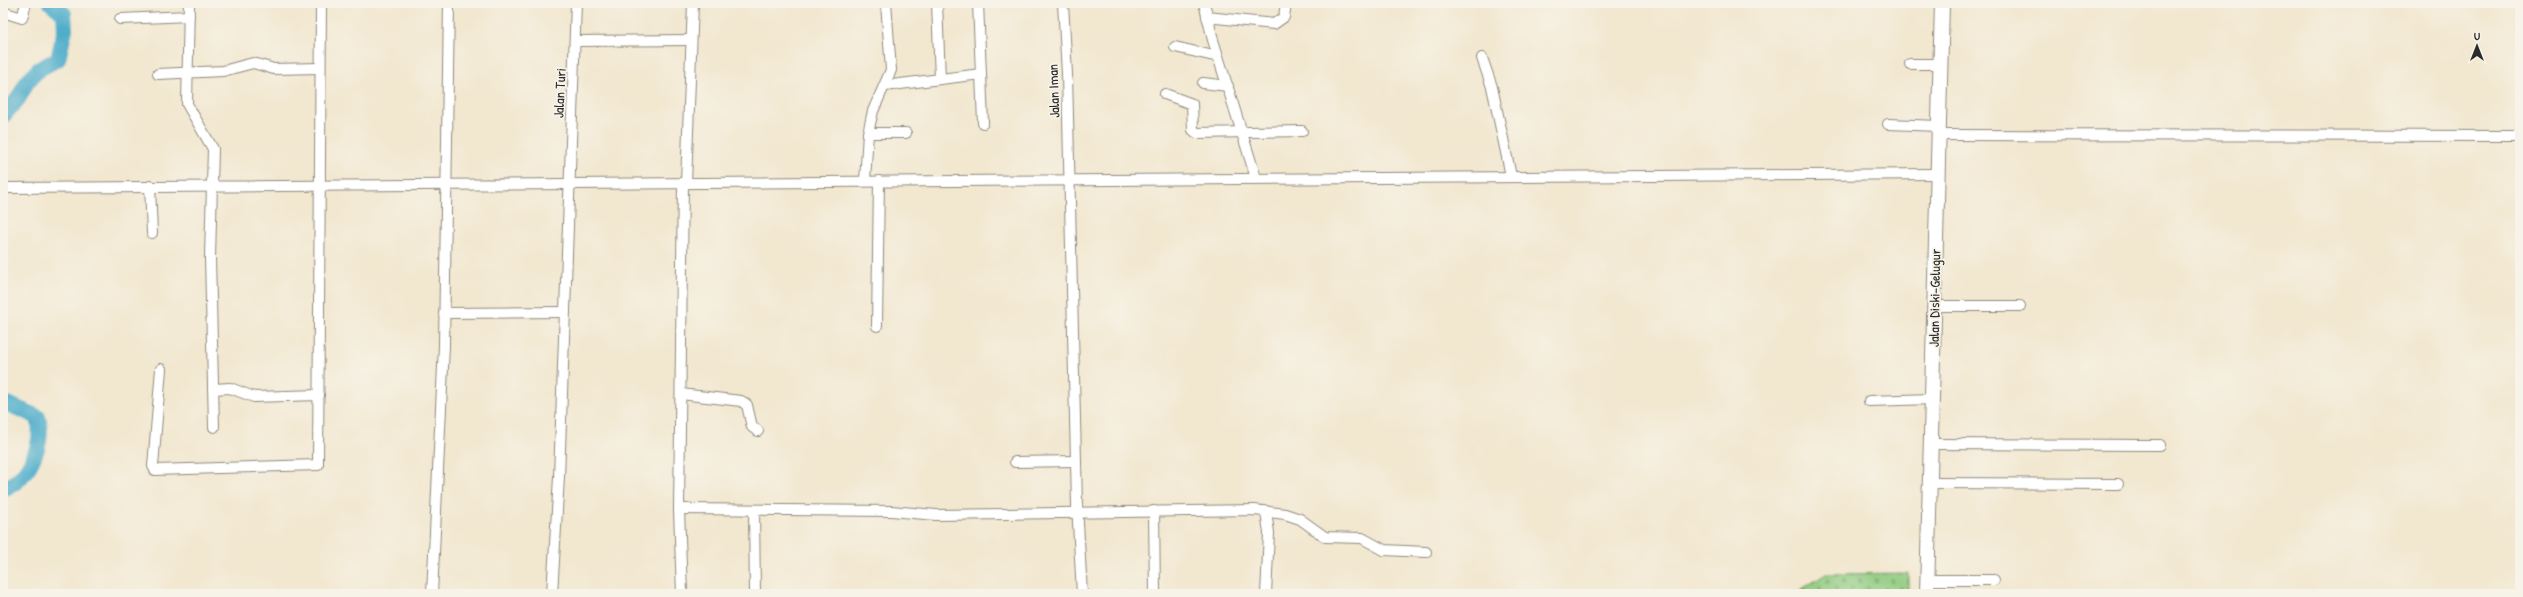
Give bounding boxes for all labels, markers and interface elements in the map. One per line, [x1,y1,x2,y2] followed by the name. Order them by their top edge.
[2457,26,2497,66] north arrow
[2474,29,2480,43] text: U
[1043,64,1063,118] street label: Jalan Iman
[548,67,570,119] street label: Jalan Turi
[1924,248,1945,347] street label: Jalan Diski–Gelugur

